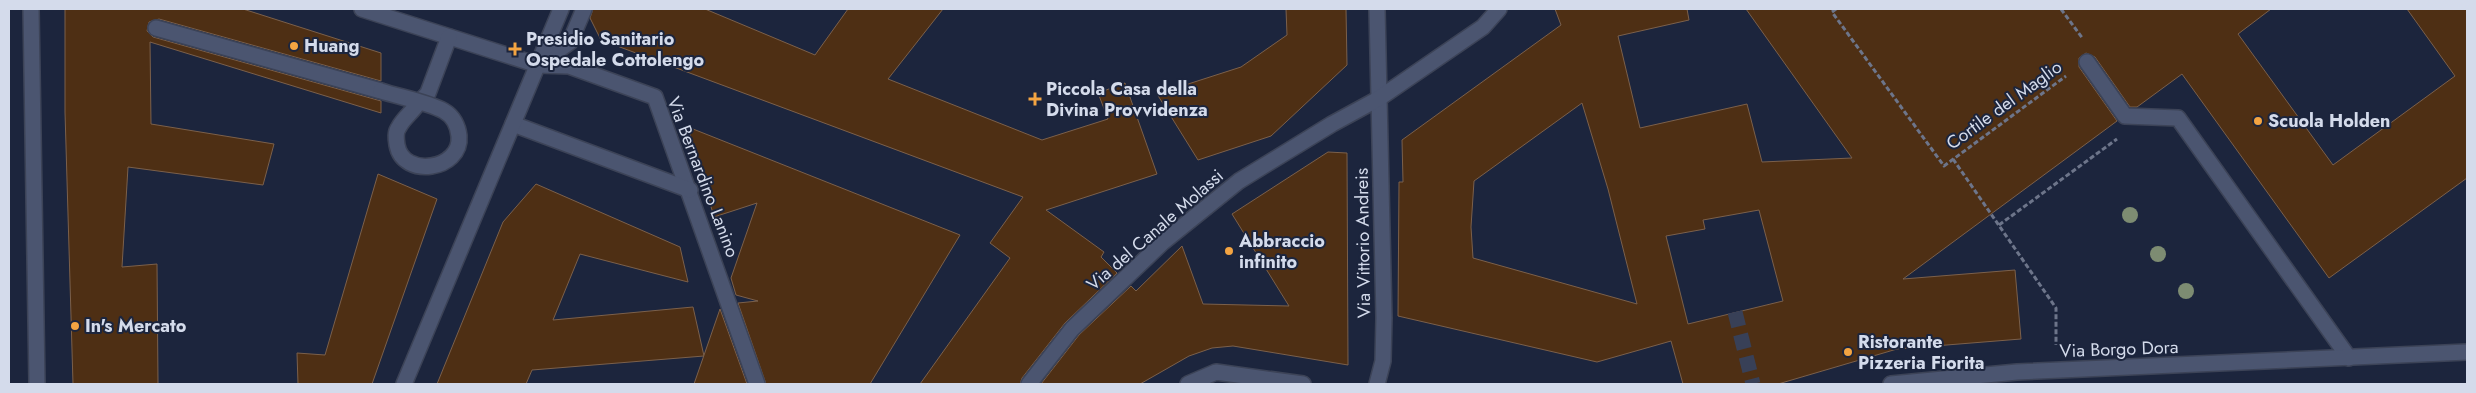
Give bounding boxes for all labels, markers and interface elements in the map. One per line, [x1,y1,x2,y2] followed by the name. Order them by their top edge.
[526,26,705,73] place label: Presidio Sanitario Ospedale Cottolengo
[304,33,360,59] place label: Huang
[288,40,300,52] marker: Huang
[508,42,522,56] marker: Presidio Sanitario Ospedale Cottolengo
[1941,54,2067,156] street label: Cortile del Maglio
[1046,76,1208,123] place label: Piccola Casa della Divina Provvidenza
[1028,92,1042,106] marker: Piccola Casa della Divina Provvidenza
[660,93,746,261] street label: Via Bernardino Lanino
[2268,108,2390,134] place label: Scuola Holden
[2252,115,2264,127] marker: Scuola Holden
[1081,163,1229,297] street label: Via del Canale Molassi
[1349,168,1377,318] street label: Via Vittorio Andreis
[1238,228,1325,275] place label: Abbraccio infinito
[1223,245,1235,257] marker: Abbraccio infinito
[85,313,187,339] place label: In's Mercato
[69,320,81,332] marker: In's Mercato
[1858,329,1984,376] place label: Ristorante Pizzeria Fiorita
[2059,334,2179,364] street label: Via Borgo Dora
[1842,346,1854,358] marker: Ristorante Pizzeria Fiorita

